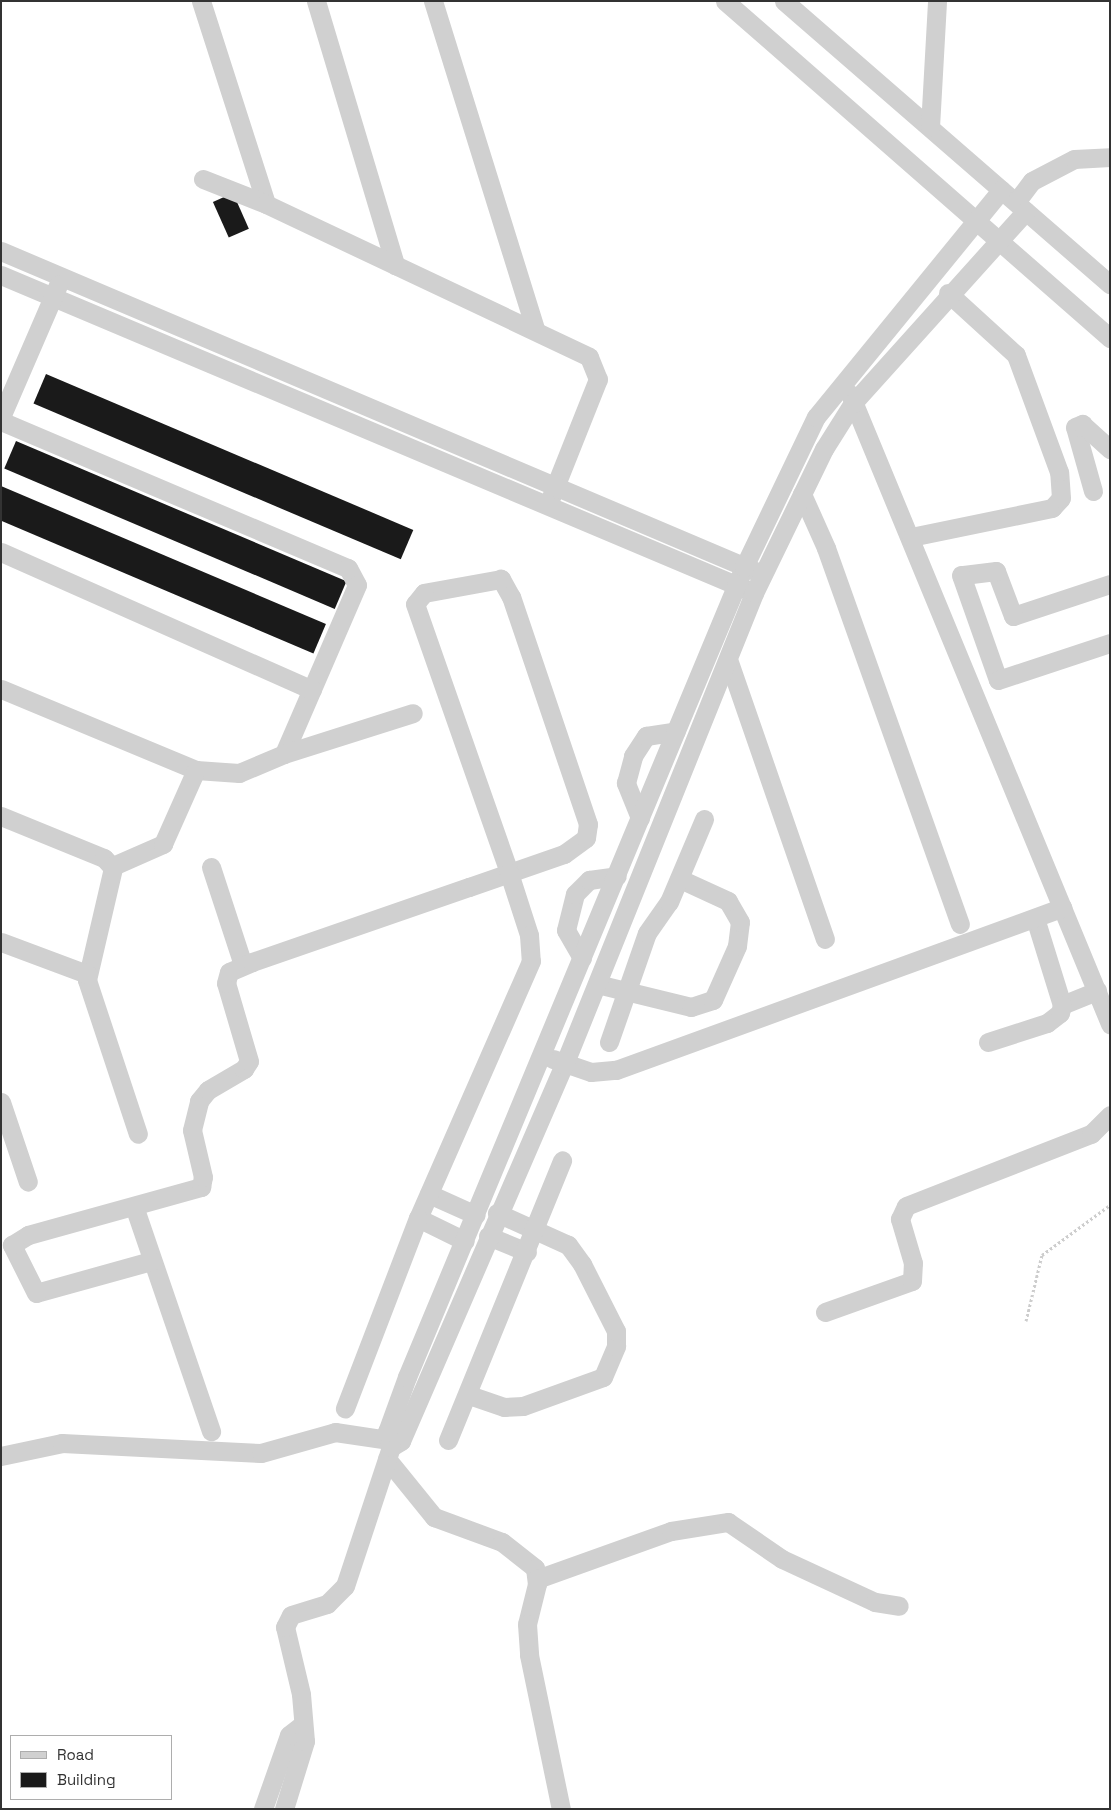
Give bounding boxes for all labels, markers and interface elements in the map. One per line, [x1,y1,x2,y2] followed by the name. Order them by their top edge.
[10,1735,172,1800] legend
[57,1745,94,1764] text: Road
[57,1770,116,1789] text: Building

